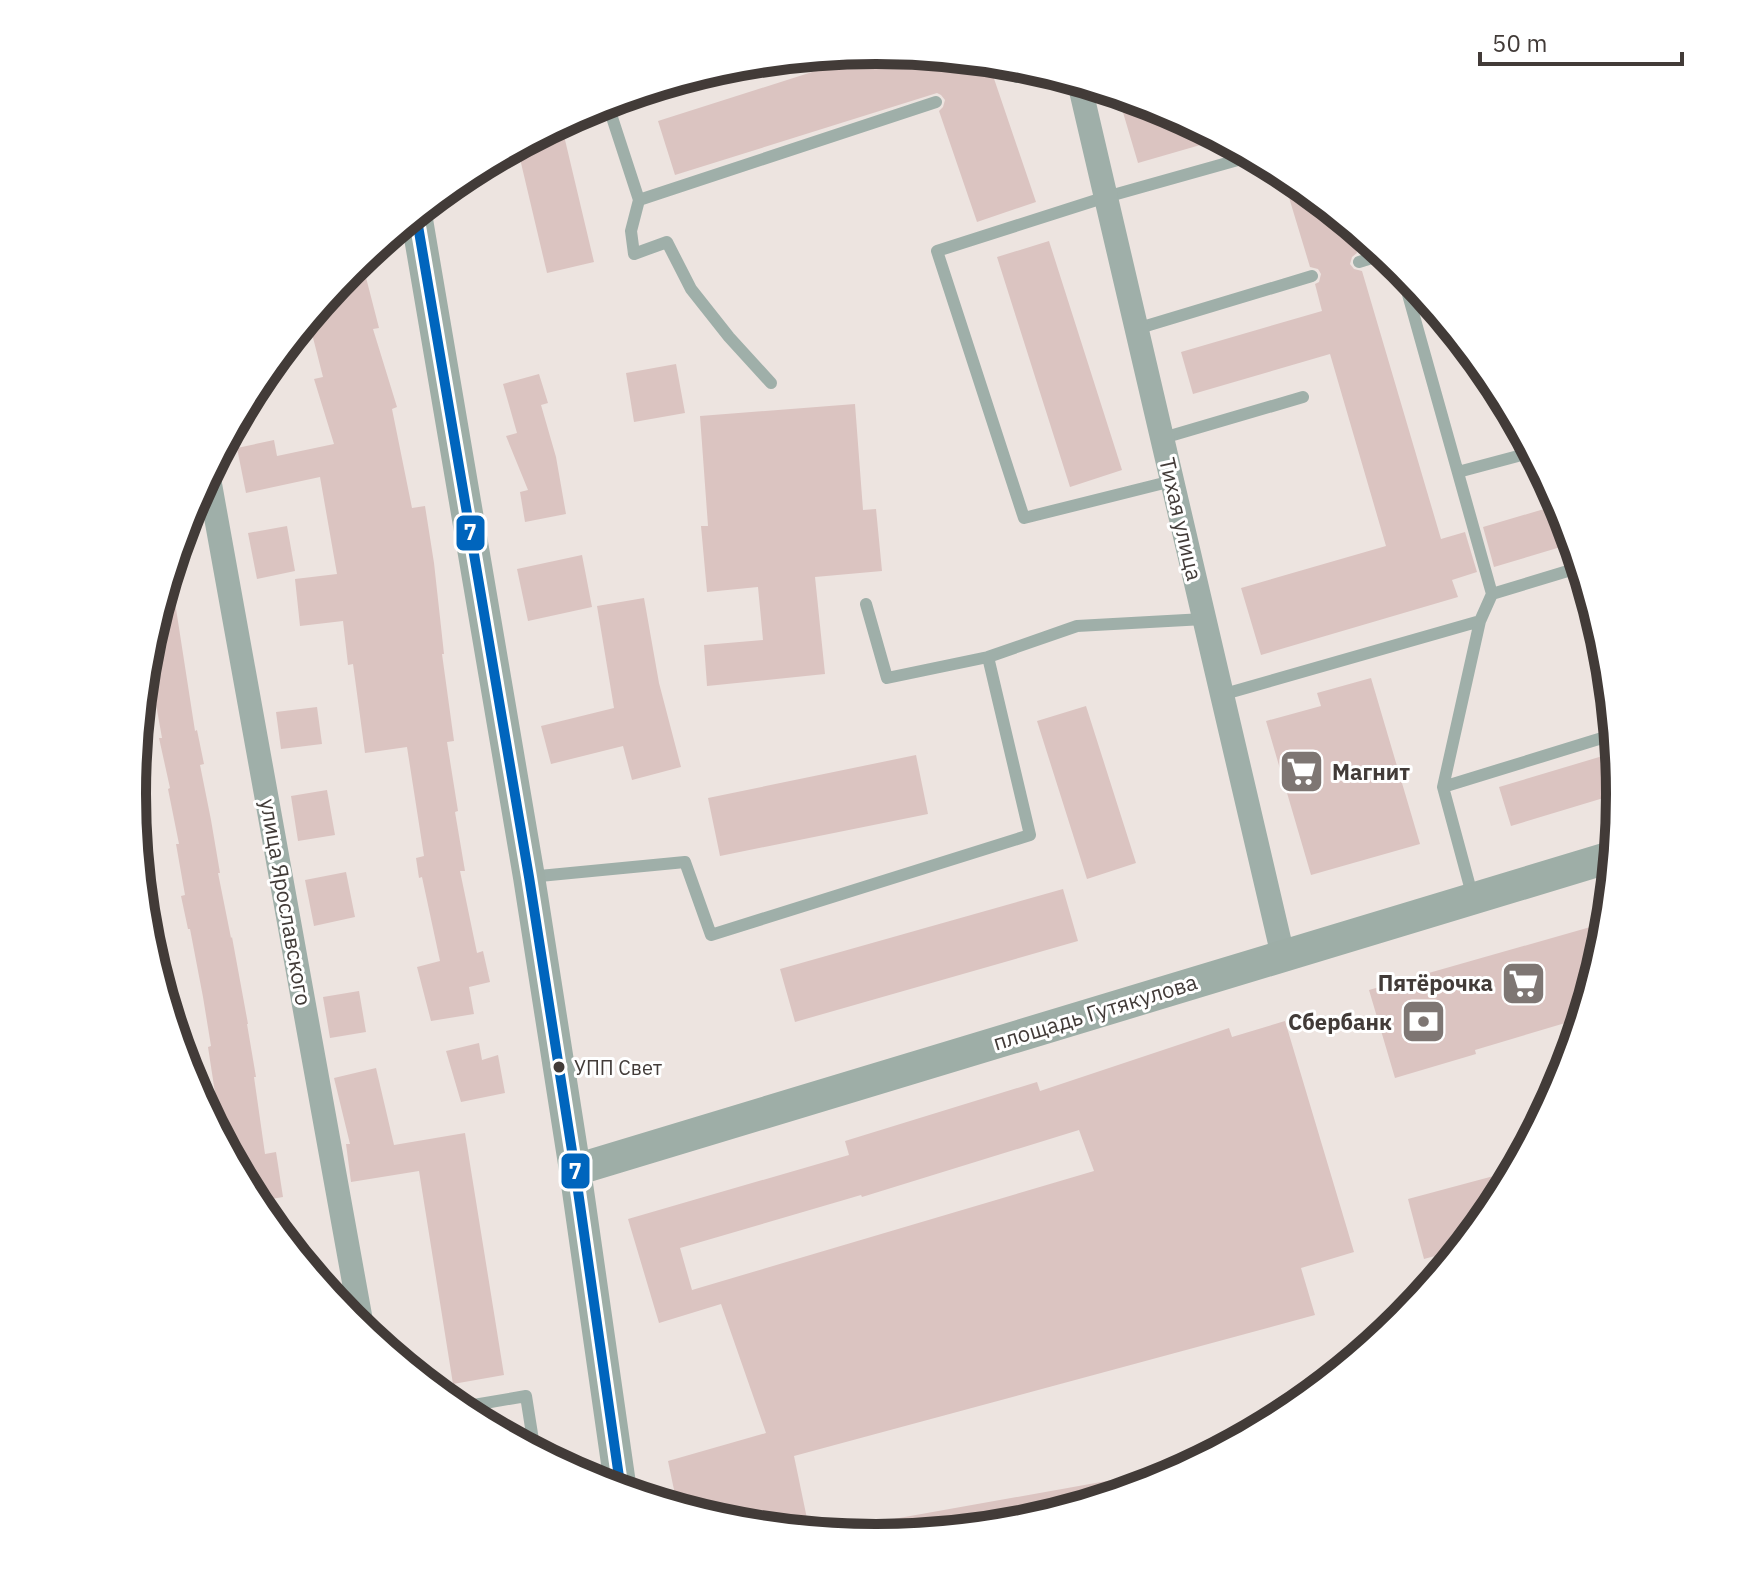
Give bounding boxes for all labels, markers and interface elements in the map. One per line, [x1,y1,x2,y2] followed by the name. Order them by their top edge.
[1480,16,1682,66] scale bar
[1492,27,1547,59] text: 50 m
[1153,455,1210,583] street label: Тихая улица
[455,514,486,552] line badge: 7
[463,517,477,546] text: 7
[1277,748,1325,796] supermarket icon: Магнит
[1332,757,1410,786] place label: Магнит
[254,796,319,1008] street label: улица Ярославского
[1500,959,1548,1007] supermarket icon: Пятёрочка
[989,967,1201,1056] street label: площадь Гутякулова
[1378,968,1493,997] place label: Пятёрочка
[1399,998,1447,1046] bank icon: Сбербанк
[1288,1007,1392,1036] place label: Сбербанк
[574,1054,663,1081] place label: УПП Свет
[551,1059,567,1075] marker: УПП Свет
[560,1152,591,1190] line badge: 7
[568,1156,582,1185] text: 7

